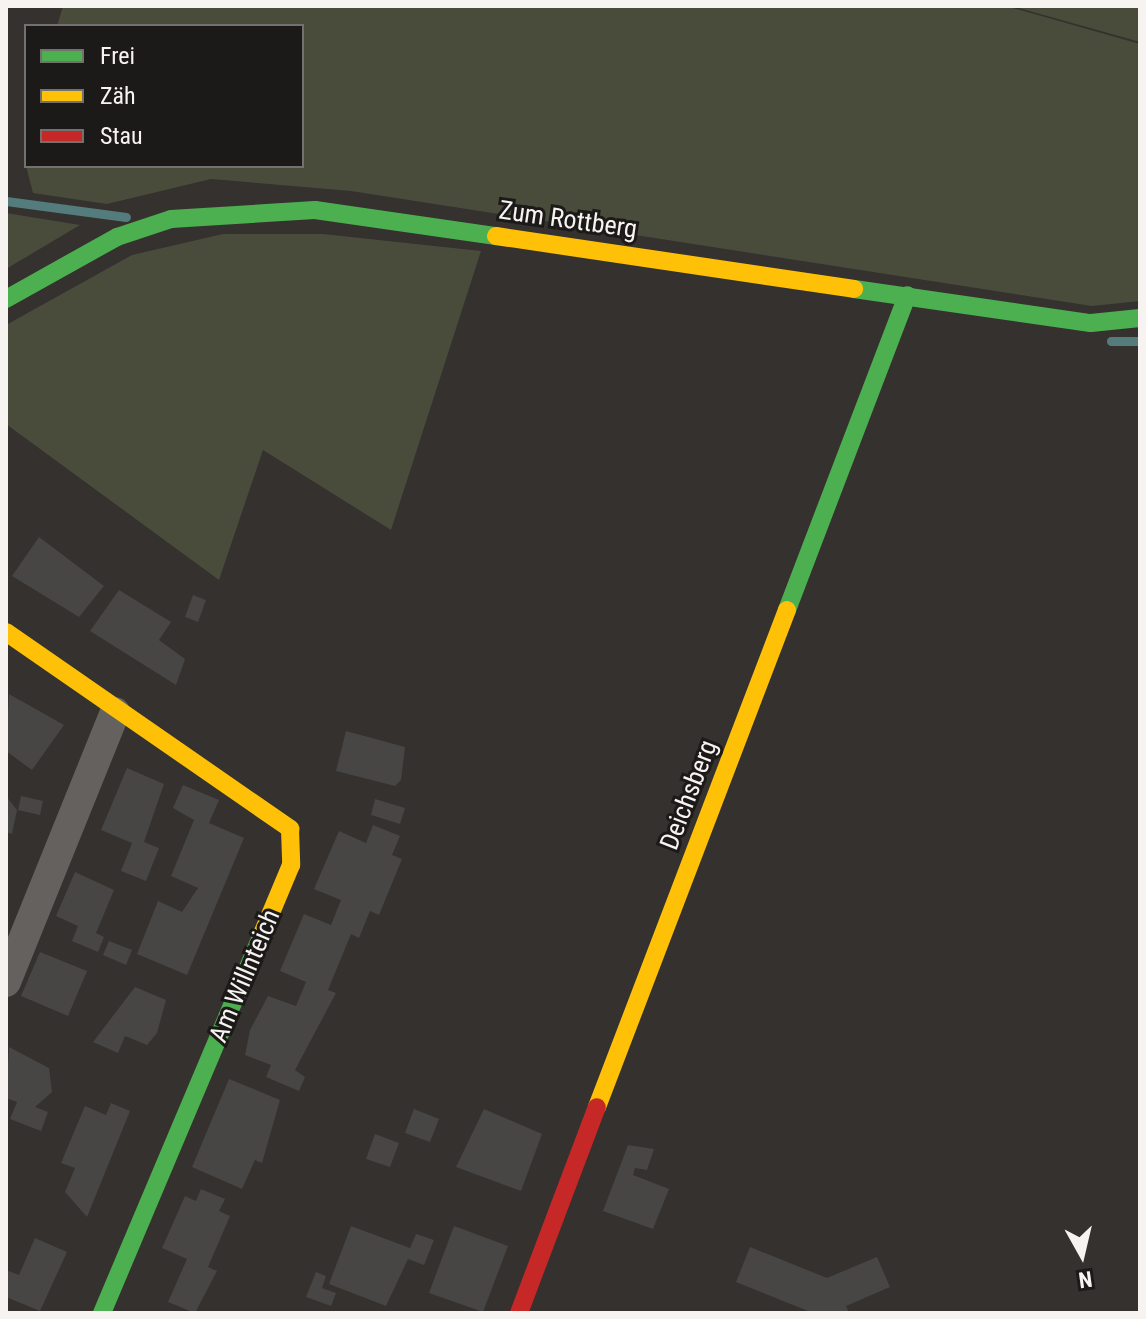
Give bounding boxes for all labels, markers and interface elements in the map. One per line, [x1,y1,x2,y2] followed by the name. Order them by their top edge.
[24,24,304,168] legend
[100,42,135,70] text: Frei
[100,82,136,110] text: Zäh
[100,122,143,150] text: Stau
[497,195,639,245] street label: Zum Rottberg
[654,736,724,854] street label: Deichsberg
[203,905,287,1047] street label: Am Willnteich
[1042,1215,1122,1295] north arrow
[1077,1266,1094,1293] text: N

